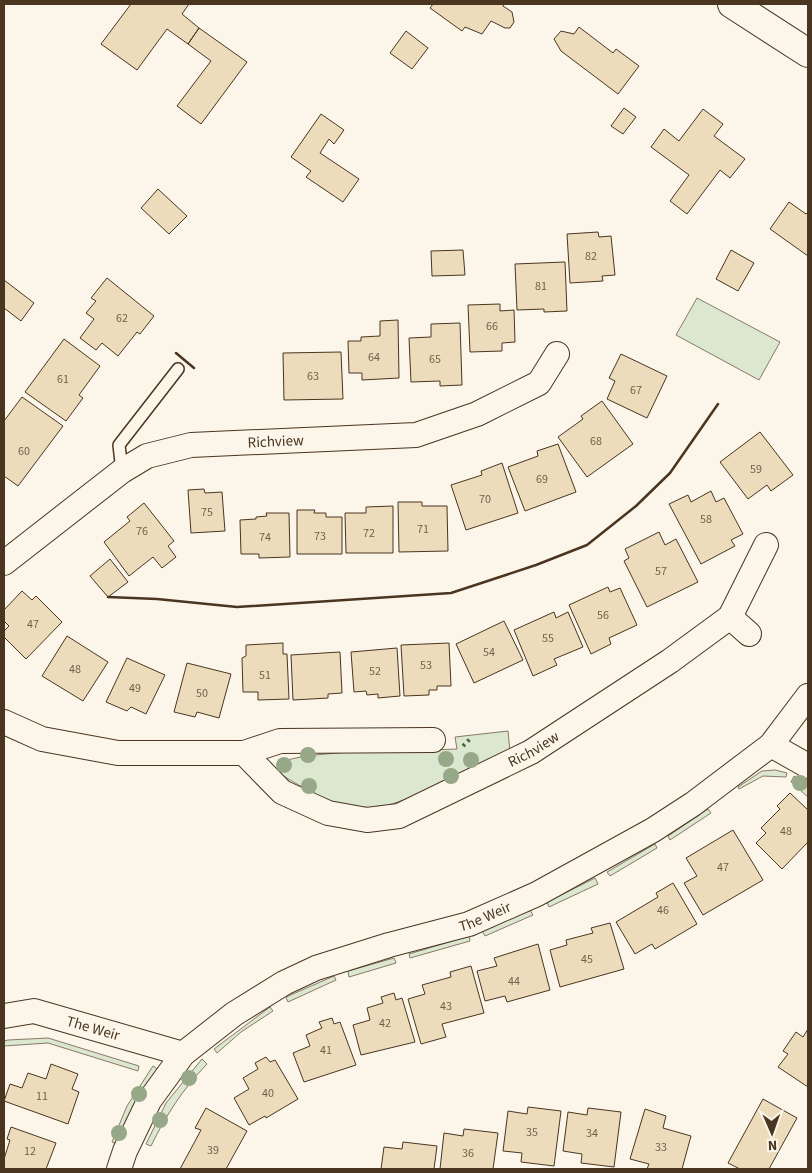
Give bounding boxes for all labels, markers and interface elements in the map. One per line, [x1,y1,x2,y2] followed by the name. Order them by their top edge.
[585,248,597,265] house number: 82
[535,278,547,295] house number: 81
[116,310,128,327] house number: 62
[486,318,498,335] house number: 66
[368,349,380,366] house number: 64
[429,351,441,368] house number: 65
[307,368,319,385] house number: 63
[57,371,69,388] house number: 61
[630,382,642,399] house number: 67
[247,430,305,453] street label: Richview
[590,433,602,450] house number: 68
[18,443,30,460] house number: 60
[750,461,762,478] house number: 59
[536,471,548,488] house number: 69
[479,491,491,508] house number: 70
[201,504,213,521] house number: 75
[700,511,712,528] house number: 58
[417,521,429,538] house number: 71
[136,523,148,540] house number: 76
[363,525,375,542] house number: 72
[314,528,326,545] house number: 73
[259,529,271,546] house number: 74
[655,563,667,580] house number: 57
[597,607,609,624] house number: 56
[27,616,39,633] house number: 47
[542,630,554,647] house number: 55
[483,644,495,661] house number: 54
[420,657,432,674] house number: 53
[69,661,81,678] house number: 48
[369,663,381,680] house number: 52
[259,667,271,684] house number: 51
[129,680,141,697] house number: 49
[196,685,208,702] house number: 50
[504,726,564,773] street label: Richview
[780,823,792,840] house number: 48
[717,859,729,876] house number: 47
[457,896,515,937] street label: The Weir
[657,902,669,919] house number: 46
[581,951,593,968] house number: 45
[508,973,520,990] house number: 44
[440,998,452,1015] house number: 43
[64,1011,123,1046] street label: The Weir
[379,1015,391,1032] house number: 42
[320,1042,332,1059] house number: 41
[262,1085,274,1102] house number: 40
[36,1088,48,1105] house number: 11
[747,1108,797,1158] north arrow
[526,1124,538,1141] house number: 35
[586,1125,598,1142] house number: 34
[767,1135,777,1155] text: N
[655,1139,667,1156] house number: 33
[207,1142,219,1159] house number: 39
[24,1143,36,1160] house number: 12
[462,1145,474,1162] house number: 36

